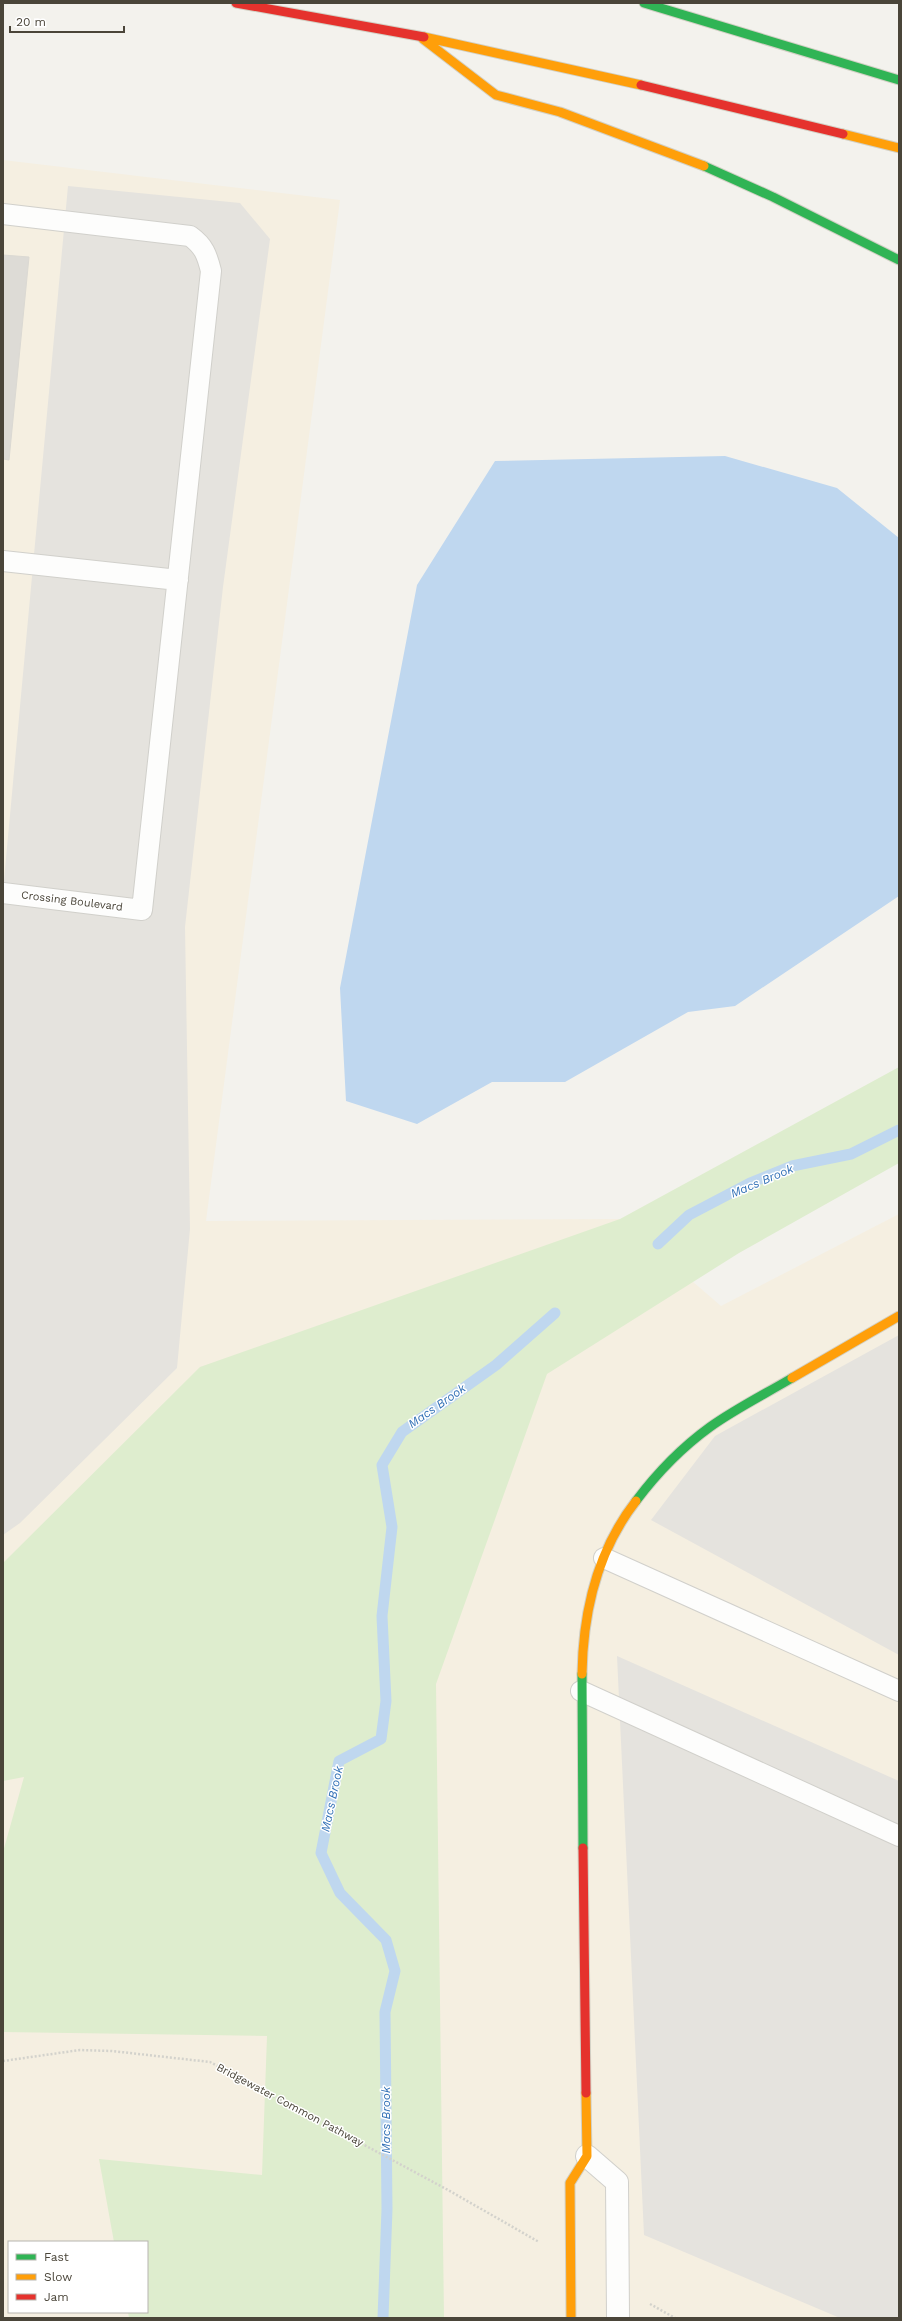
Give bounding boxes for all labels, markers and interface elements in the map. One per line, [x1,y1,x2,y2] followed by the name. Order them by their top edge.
[10,8,124,34] scale bar
[16,15,46,29] text: 20 m
[20,888,124,914] street label: Crossing Boulevard
[728,1161,796,1201] water label: Macs Brook
[406,1381,469,1431] water label: Macs Brook
[318,1764,346,1833] water label: Macs Brook
[214,2061,366,2150] street label: Bridgewater Common Pathway
[379,2086,393,2154] water label: Macs Brook
[8,2241,148,2313] legend
[44,2250,69,2264] text: Fast
[44,2270,72,2284] text: Slow
[44,2290,69,2304] text: Jam

